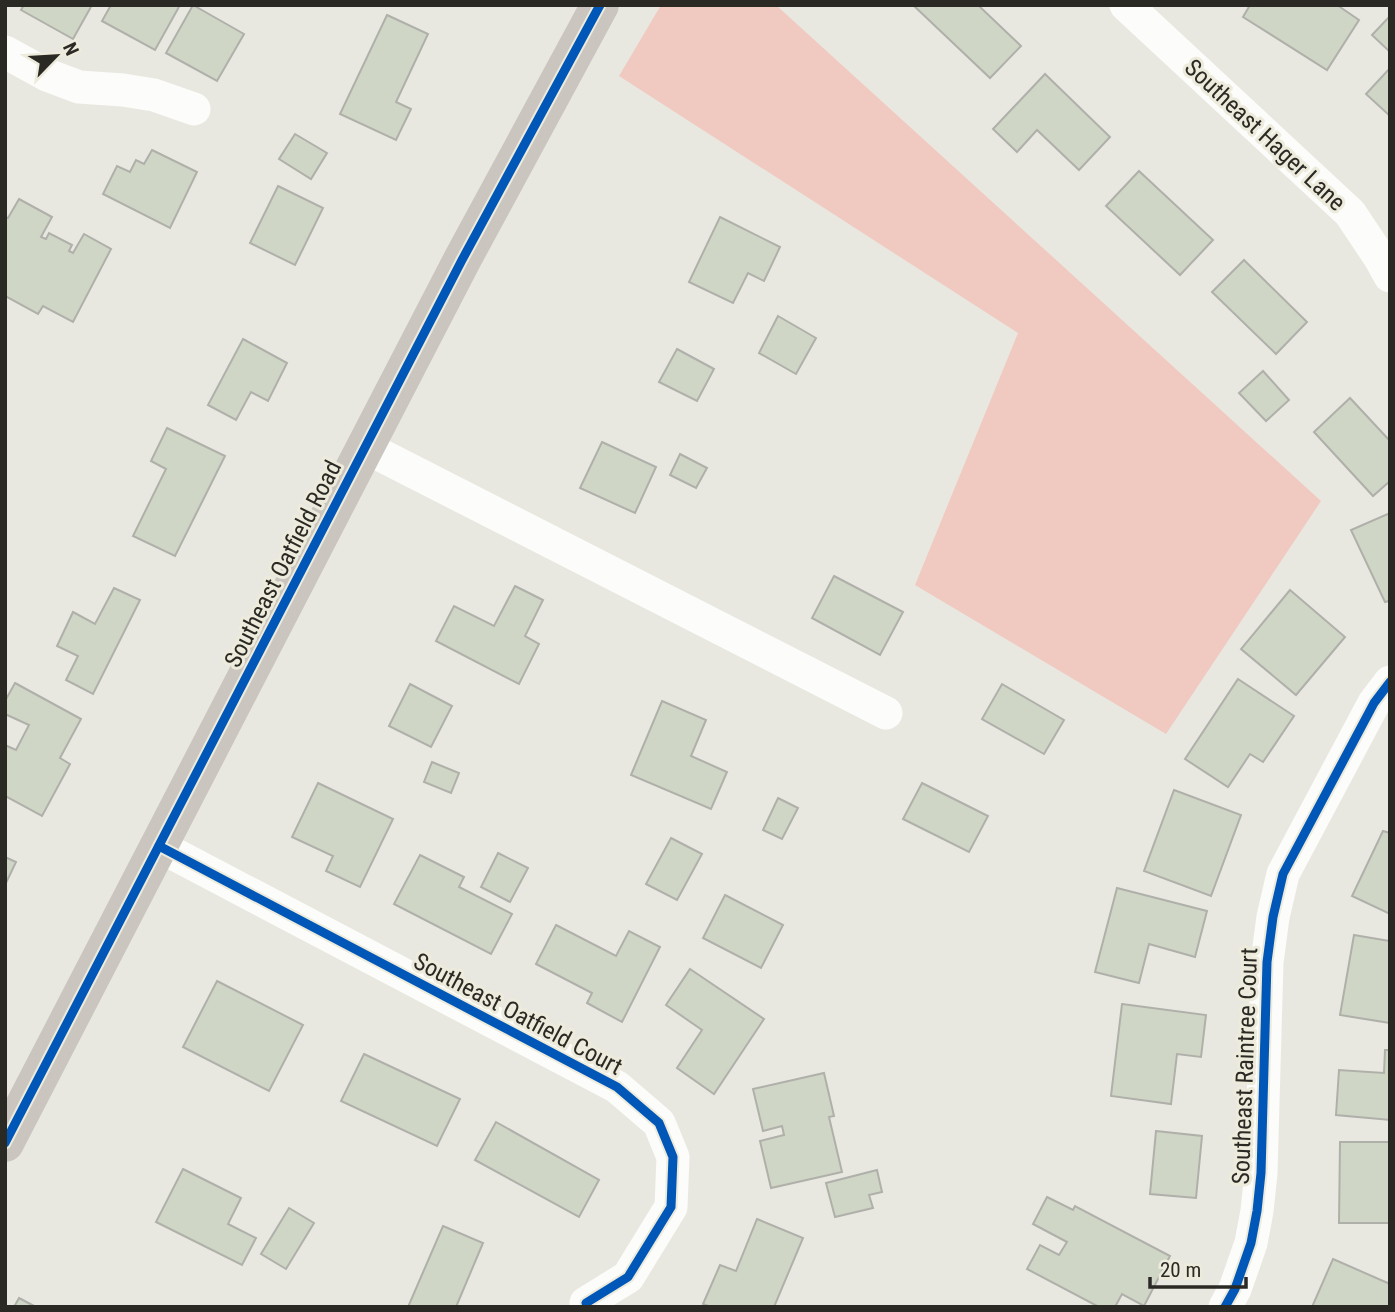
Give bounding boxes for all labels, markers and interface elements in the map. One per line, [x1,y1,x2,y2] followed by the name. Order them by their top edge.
[21,21,91,91] north arrow
[58,39,84,59] text: N
[1179,53,1351,217] street label: Southeast Hager Lane
[219,456,347,672] street label: Southeast Oatfield Road
[409,947,627,1081] street label: Southeast Oatfield Court
[1227,947,1263,1185] street label: Southeast Raintree Court
[1150,1246,1246,1290] scale bar
[1160,1258,1201,1282] text: 20 m

